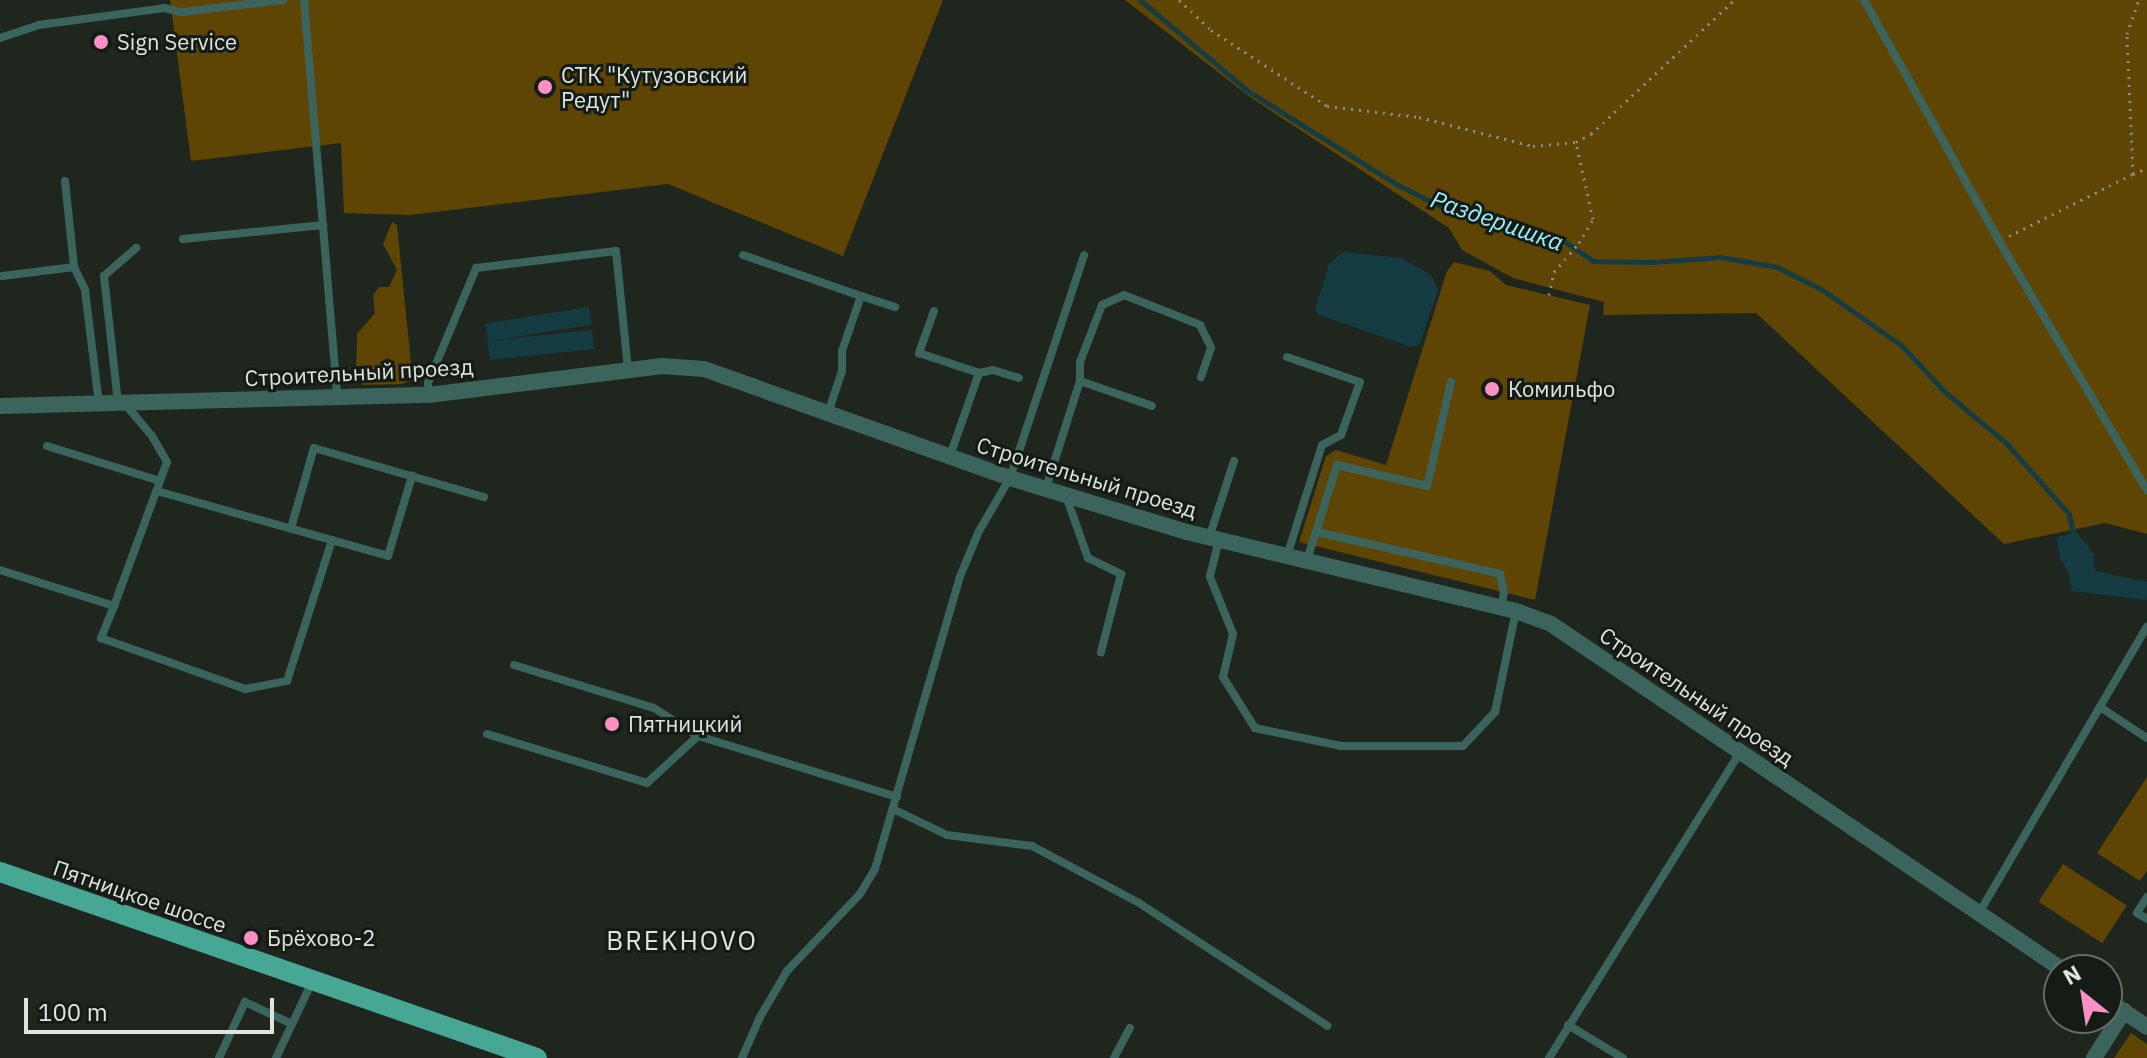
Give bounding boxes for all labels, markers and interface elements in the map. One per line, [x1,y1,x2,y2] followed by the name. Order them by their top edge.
[117,29,237,55] place label: Sign Service
[92,33,110,51] marker: Sign Service
[561,61,747,112] place label: СТК "Кутузовский Редут"
[536,78,554,96] marker: СТК "Кутузовский Редут"
[1427,185,1567,257] water label: Раздеришка
[244,353,474,391] street label: Строительный проезд
[1508,376,1615,402] place label: Комильфо
[1483,380,1501,398] marker: Комильфо
[974,431,1200,523] street label: Строительный проезд
[1595,621,1799,771] street label: Строительный проезд
[628,711,742,737] place label: Пятницкий
[603,715,621,733] marker: Пятницкий
[50,854,230,938] street label: Пятницкое шоссе
[267,925,376,951] place label: Брёхово-2
[606,925,758,957] district label: BREKHOVO
[242,929,260,947] marker: Брёхово-2
[2043,954,2123,1034] north arrow
[2058,958,2086,991] text: N
[28,982,278,1032] scale bar
[38,996,108,1028] text: 100 m

